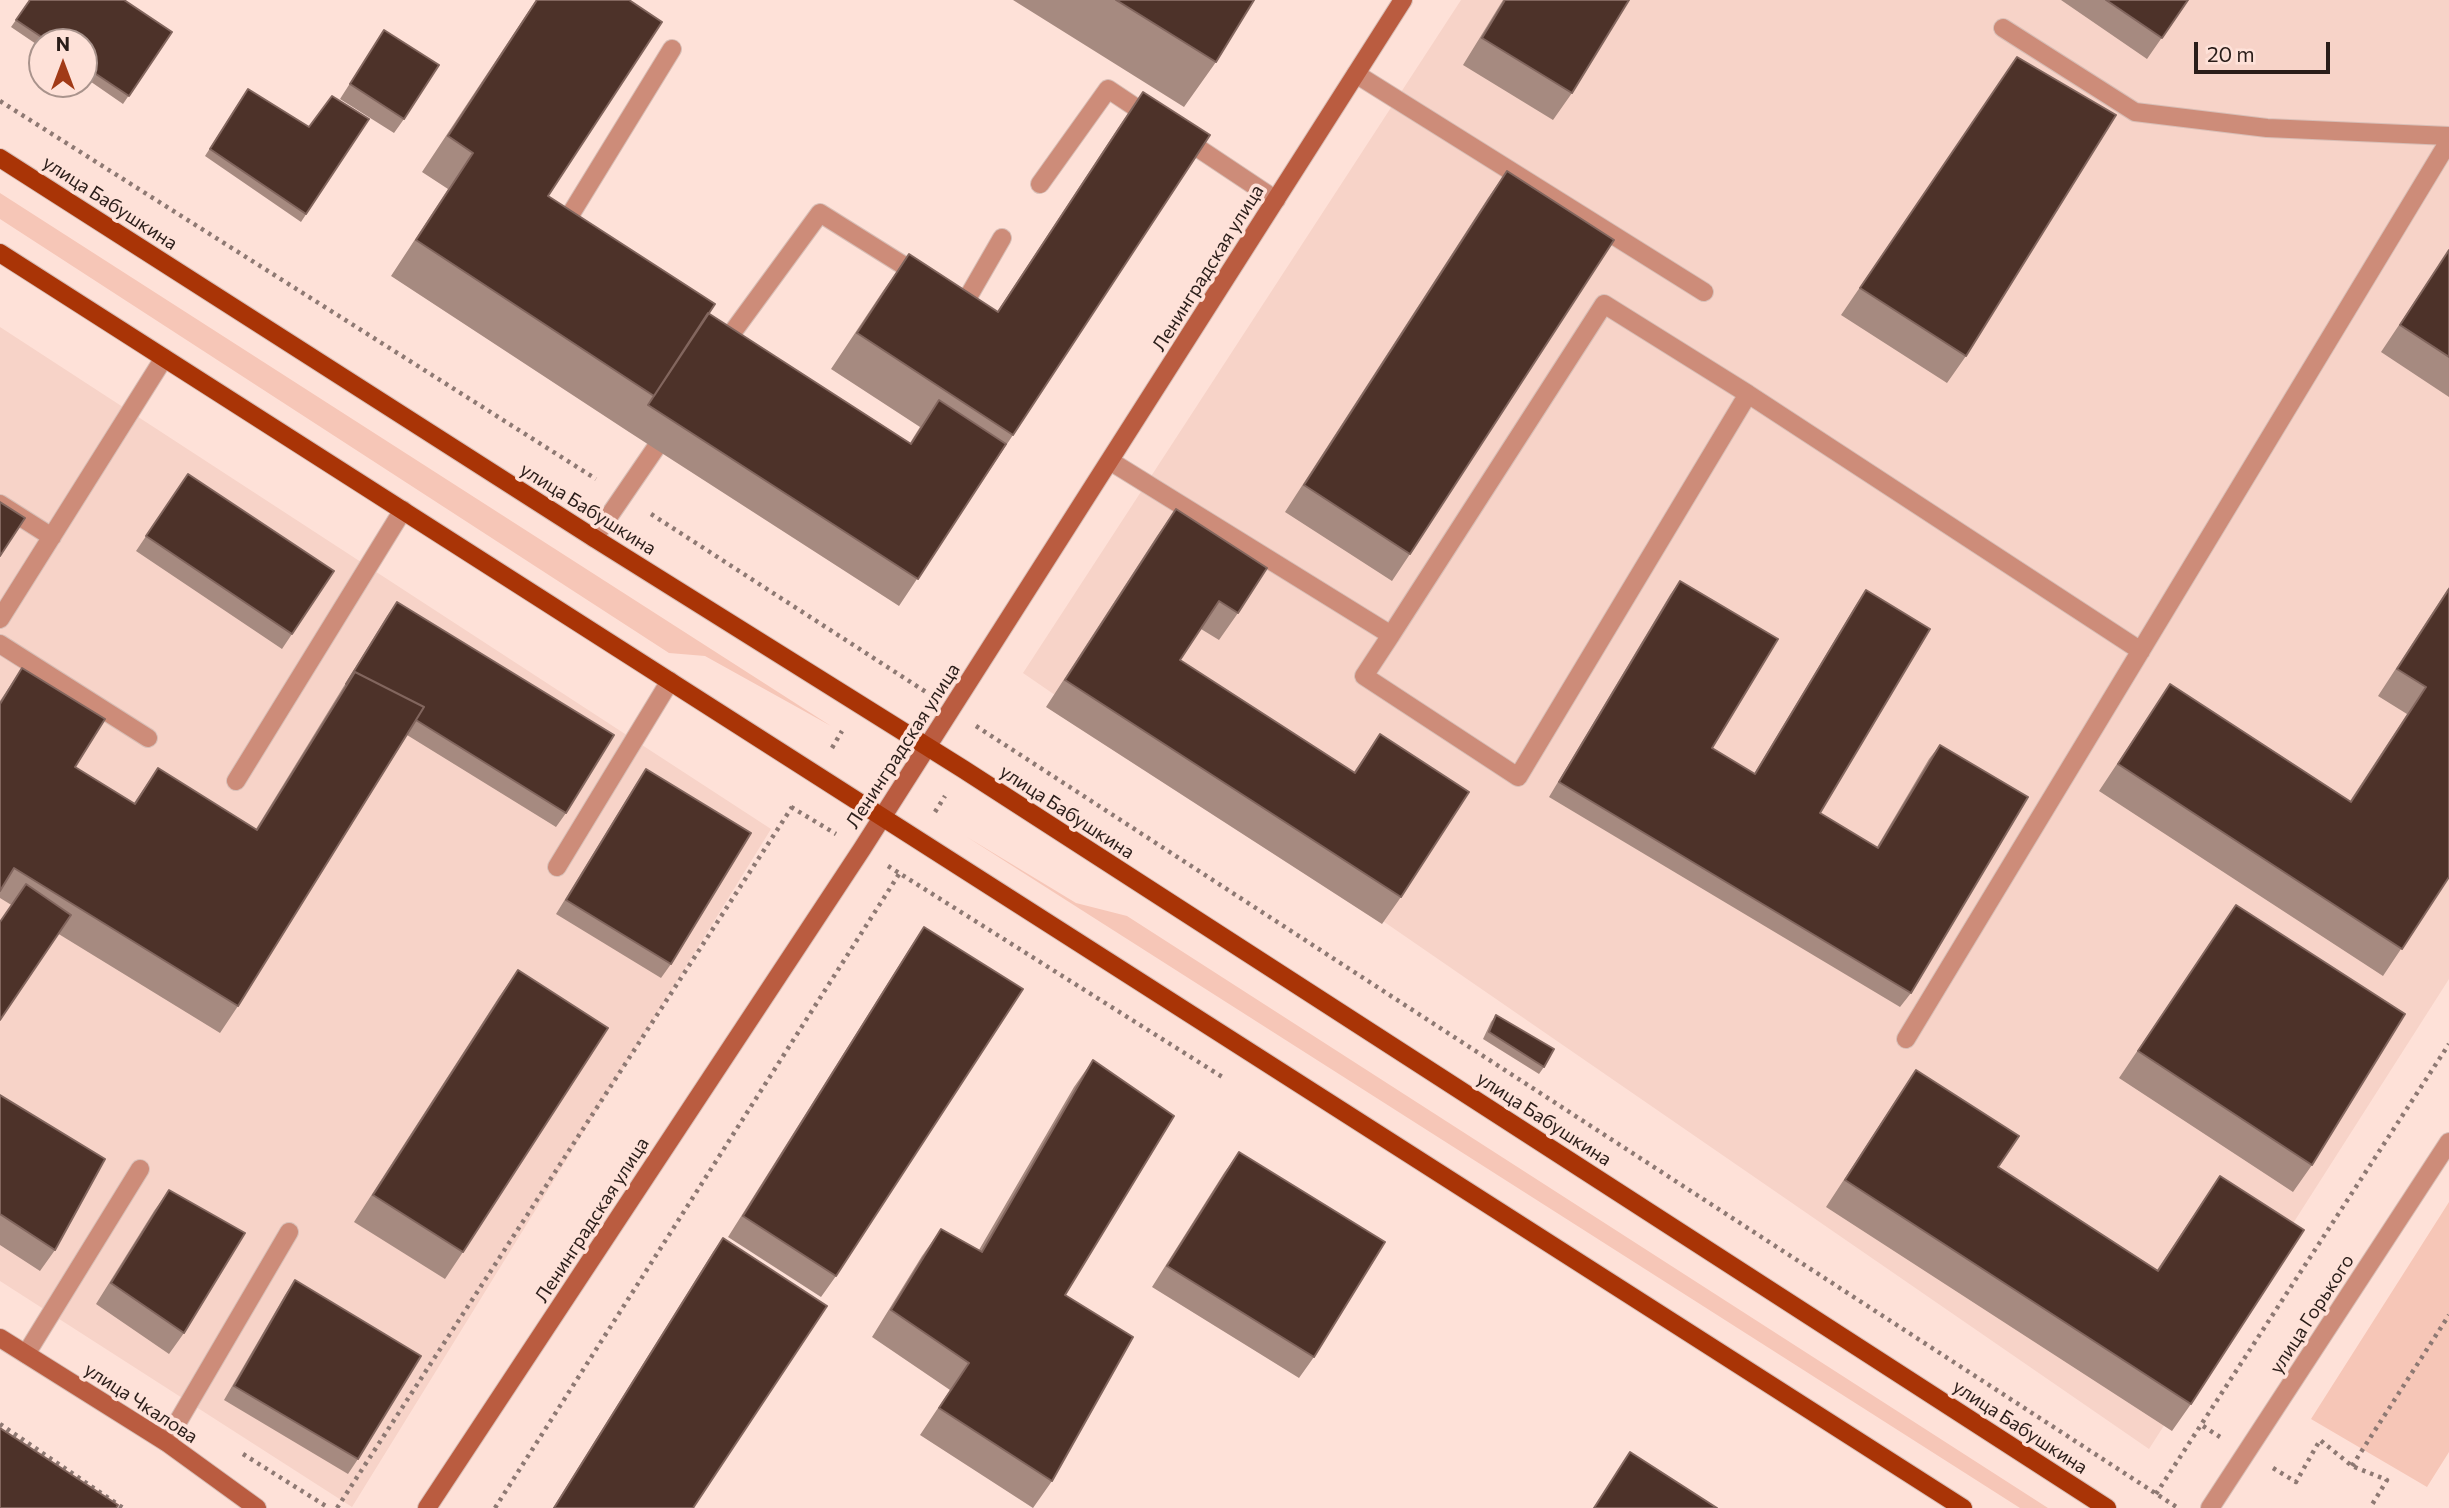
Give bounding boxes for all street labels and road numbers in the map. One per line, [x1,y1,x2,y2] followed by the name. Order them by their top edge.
[38,151,182,255] street label: улица Бабушкина
[1147,180,1269,356] street label: Ленинградская улица
[516,458,660,560] street label: улица Бабушкина
[841,659,965,833] street label: Ленинградская улица
[995,760,1139,864] street label: улица Бабушкина
[1472,1067,1616,1171] street label: улица Бабушкина
[530,1133,654,1307] street label: Ленинградская улица
[2265,1250,2359,1378] street label: улица Горького
[80,1358,202,1448] street label: улица Чкалова
[1948,1375,2092,1479] street label: улица Бабушкина

